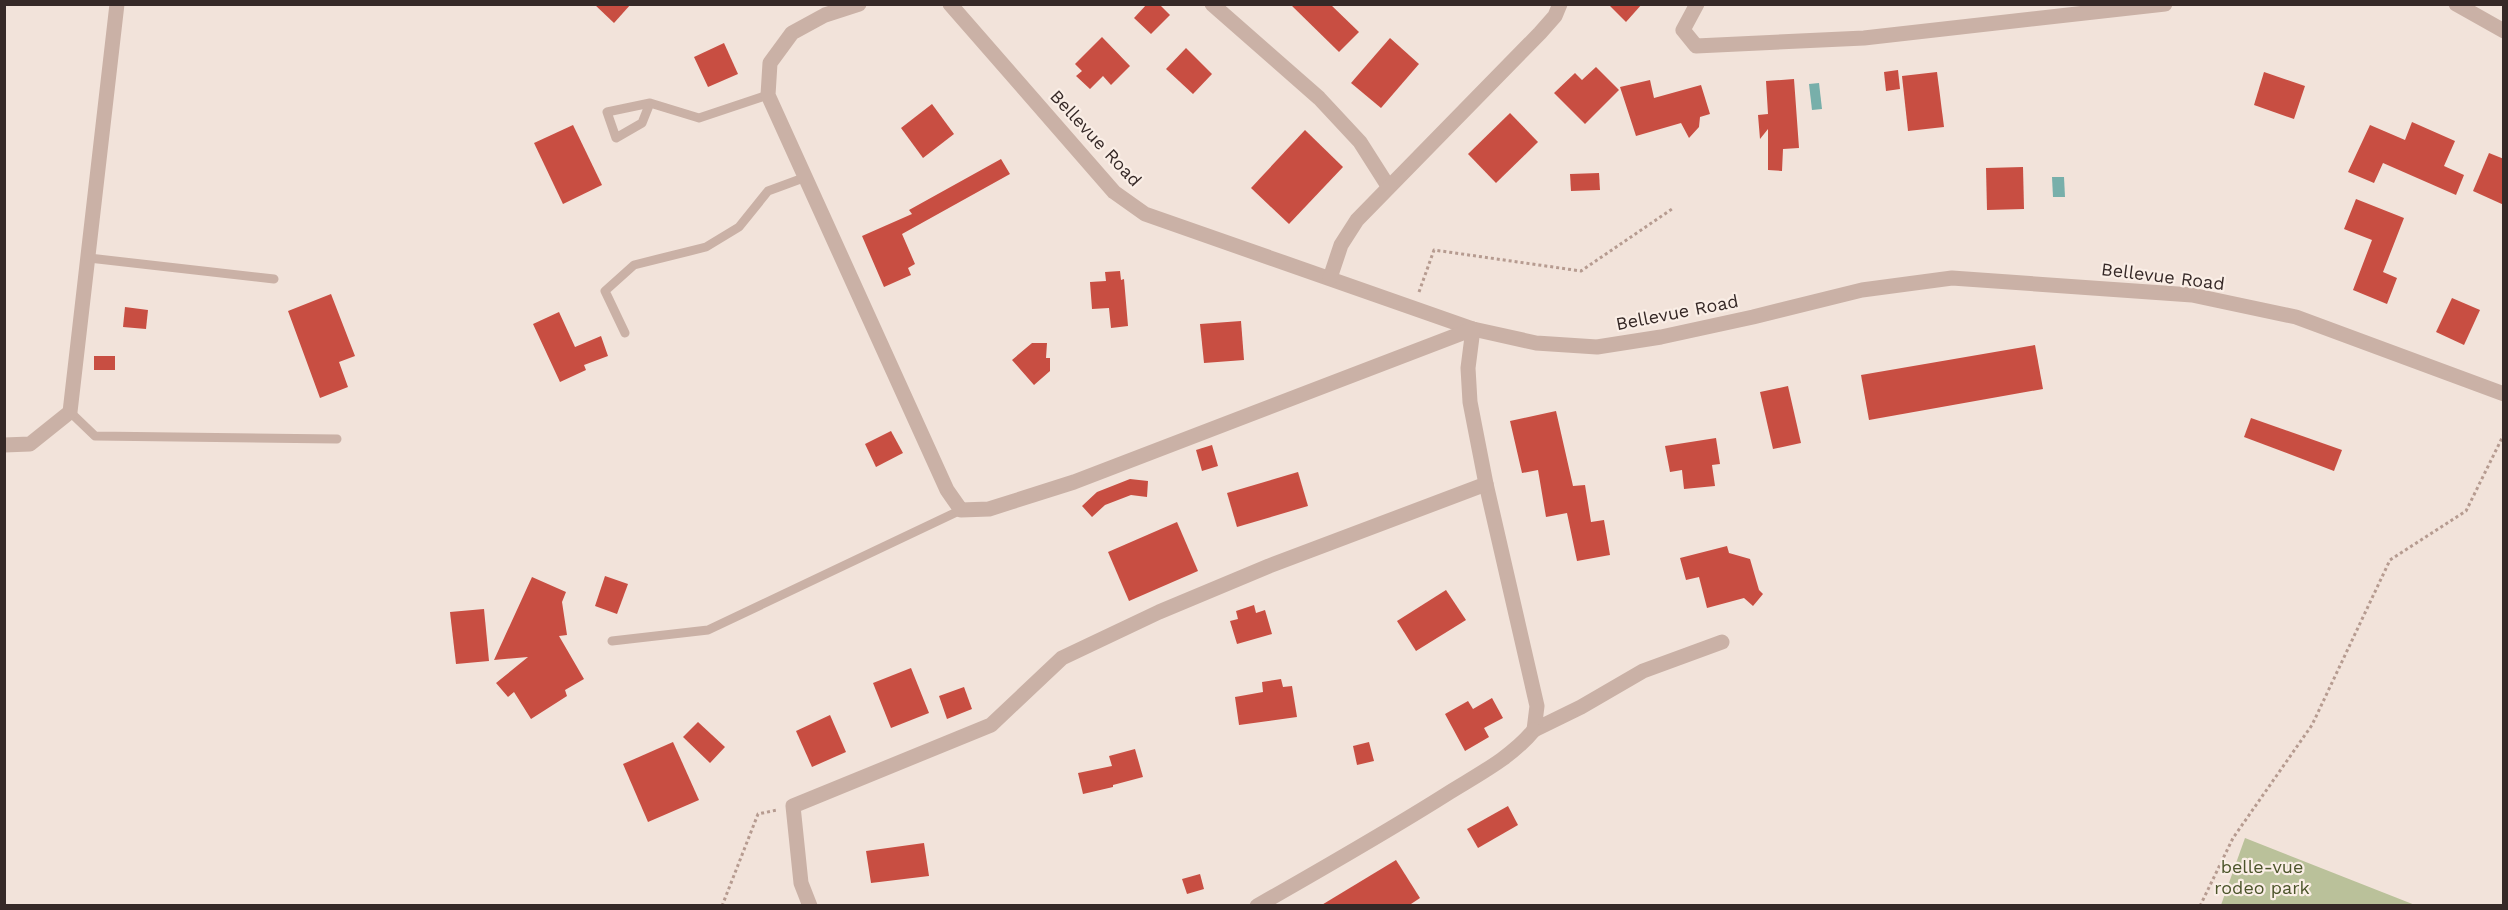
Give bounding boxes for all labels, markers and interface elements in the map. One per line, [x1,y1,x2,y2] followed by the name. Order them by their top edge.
[1046,85,1146,191] street label: Bellevue Road
[2100,258,2226,294] street label: Bellevue Road
[1614,290,1740,334] street label: Bellevue Road
[2214,856,2310,898] park label: belle-vue rodeo park

